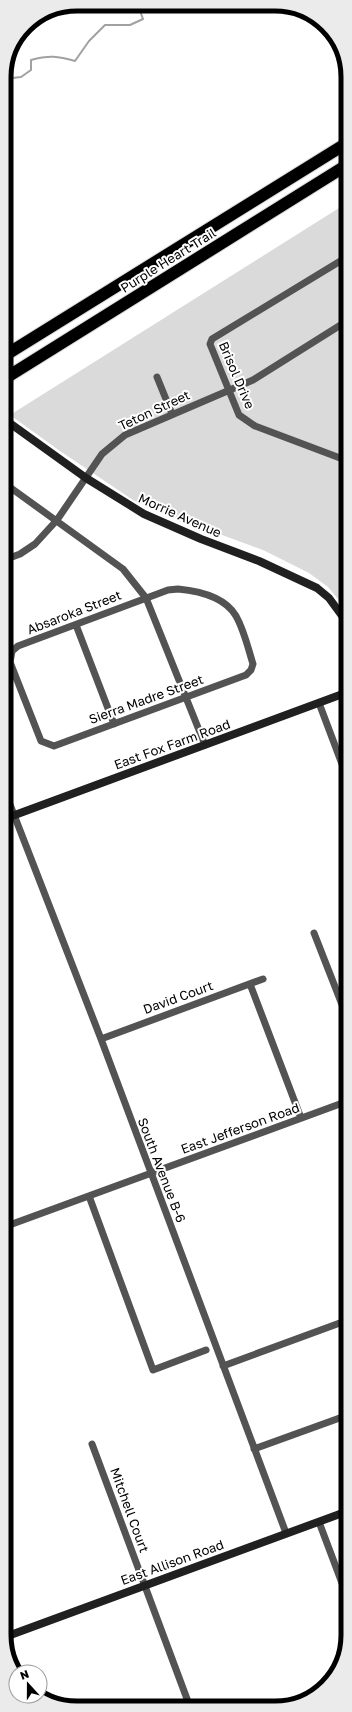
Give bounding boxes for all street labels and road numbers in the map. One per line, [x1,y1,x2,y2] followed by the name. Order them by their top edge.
[117,224,219,296] street label: Purple Heart Trail
[216,339,258,411] street label: Brisol Drive
[116,386,192,434] street label: Teton Street
[136,490,224,540] street label: Morrie Avenue
[24,587,124,637] street label: Absaroka Street
[87,671,205,727] street label: Sierra Madre Street
[112,716,232,772] street label: East Fox Farm Road
[141,977,215,1017] street label: David Court
[179,1099,301,1157] street label: East Jefferson Road
[135,1115,189,1225] street label: South Avenue B-6
[107,1465,153,1555] street label: Mitchell Court
[118,1536,226,1588] street label: East Allison Road

